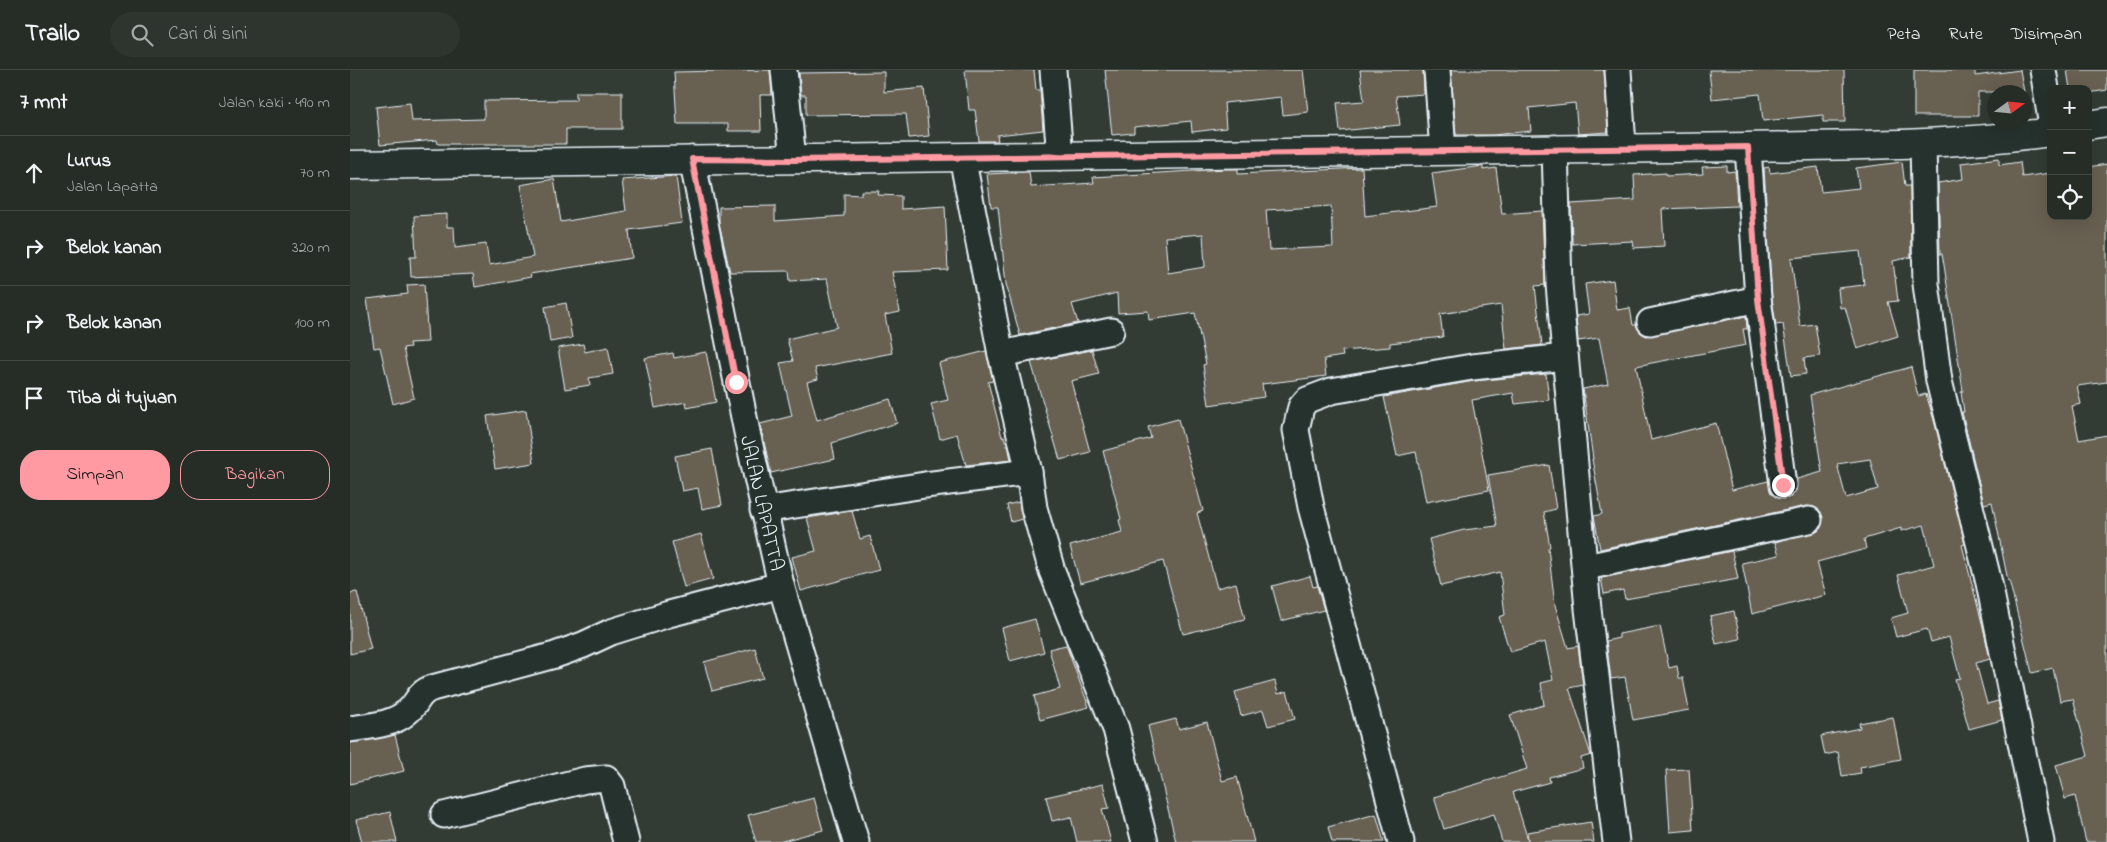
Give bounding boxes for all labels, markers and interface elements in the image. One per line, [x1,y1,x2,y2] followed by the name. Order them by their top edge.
[110,12,460,57] search box
[25,17,80,52] text: Trailo
[128,21,156,49] icon: search
[168,21,247,48] text: Cari di sini
[1887,22,1920,48] text: Peta
[1948,22,1983,48] text: Rute
[2011,22,2082,48] text: Disimpan
[1987,85,2032,130] north arrow
[2047,85,2092,220] map controls
[2047,85,2092,130] button: +
[20,88,68,118] text: 7 mnt
[219,91,330,115] text: Jalan kaki · 490 m
[2047,130,2092,175] button: −
[67,148,111,175] text: Lurus
[20,159,48,187] icon: ahead
[300,161,330,185] text: 70 m
[67,175,158,199] text: Jalan Lapatta
[2047,175,2092,220] button: locate
[20,234,48,262] icon: right
[67,235,161,262] text: Belok kanan
[292,236,330,260] text: 320 m
[20,309,48,337] icon: right
[67,310,161,337] text: Belok kanan
[295,311,330,335] text: 100 m
[725,371,748,394] route start
[20,384,48,412] icon: arrive
[67,385,177,412] text: Tiba di tujuan
[731,433,790,574] street label: JALAN LAPATTA
[20,450,170,500] button: Simpan
[180,450,330,500] button: Bagikan
[1772,474,1795,497] route end

